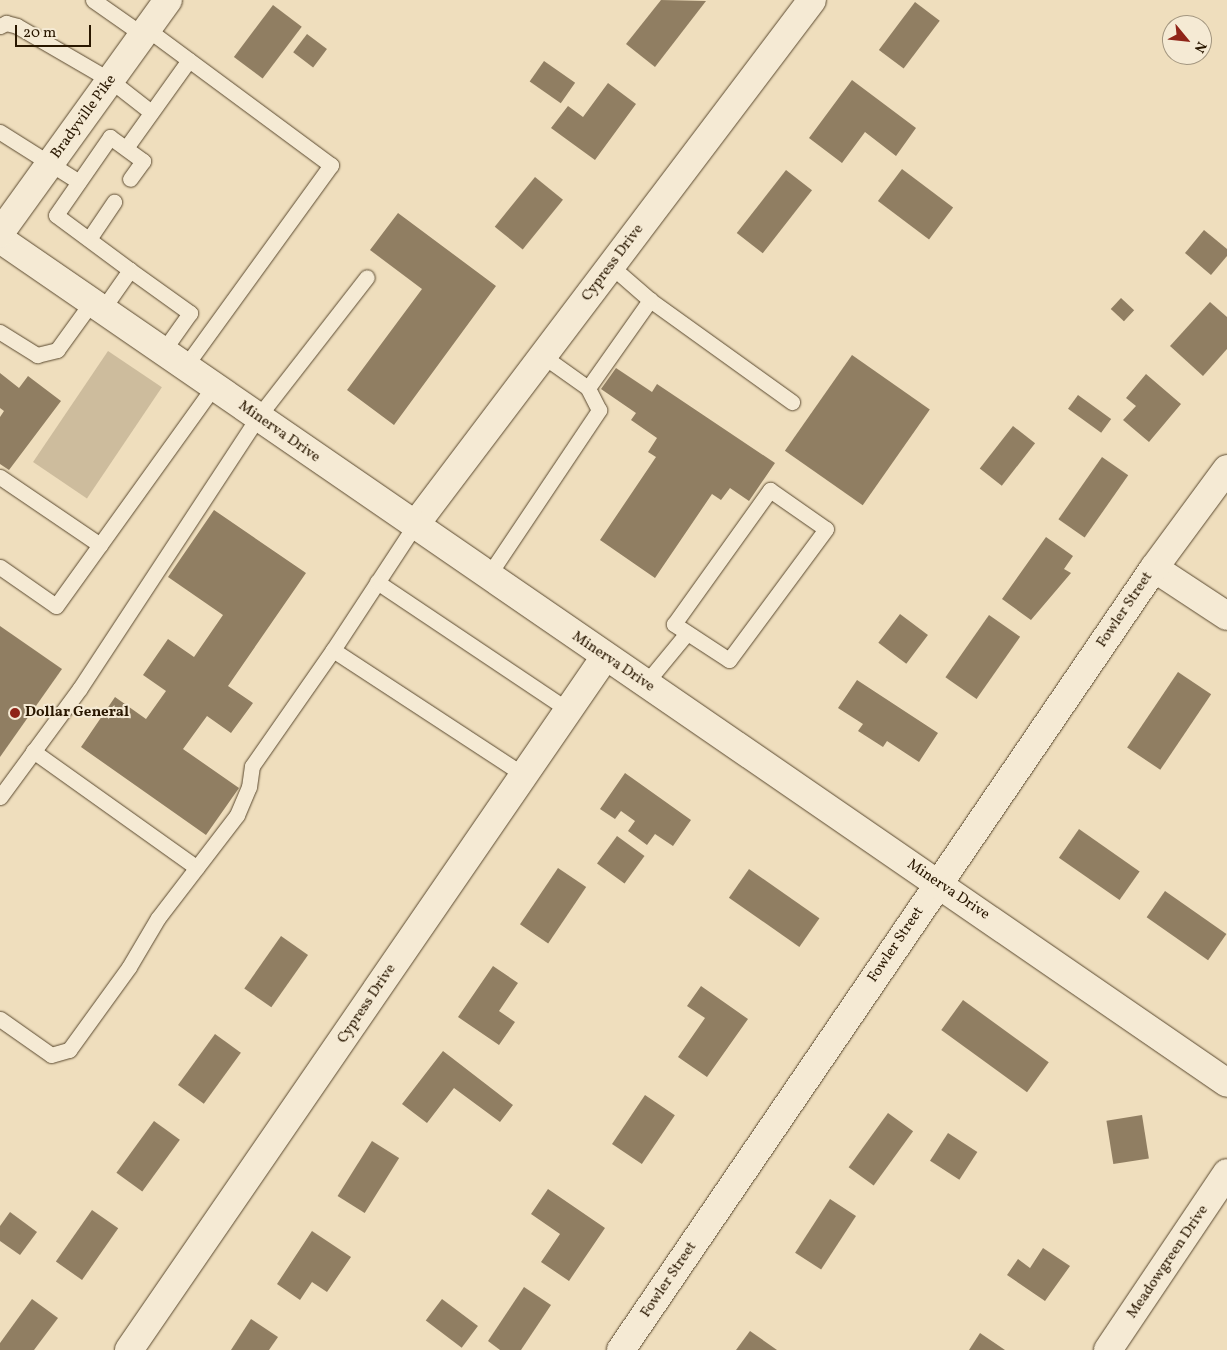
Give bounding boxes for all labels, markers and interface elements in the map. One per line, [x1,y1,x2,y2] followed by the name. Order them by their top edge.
[18,15,94,47] scale bar
[1162,15,1212,65] north arrow
[23,23,56,44] text: 20 m
[1189,38,1211,56] text: N
[47,71,121,163] street label: Bradyville Pike
[578,221,648,305] street label: Cypress Drive
[235,397,323,467] street label: Minerva Drive
[1093,569,1157,651] street label: Fowler Street
[568,628,658,696] street label: Minerva Drive
[25,704,129,722] place label: Dollar General
[9,707,21,719] marker: Dollar General
[903,856,993,924] street label: Minerva Drive
[864,904,928,986] street label: Fowler Street
[334,961,400,1047] street label: Cypress Drive
[1123,1202,1213,1322] street label: Meadowgreen Drive
[637,1239,701,1321] street label: Fowler Street

